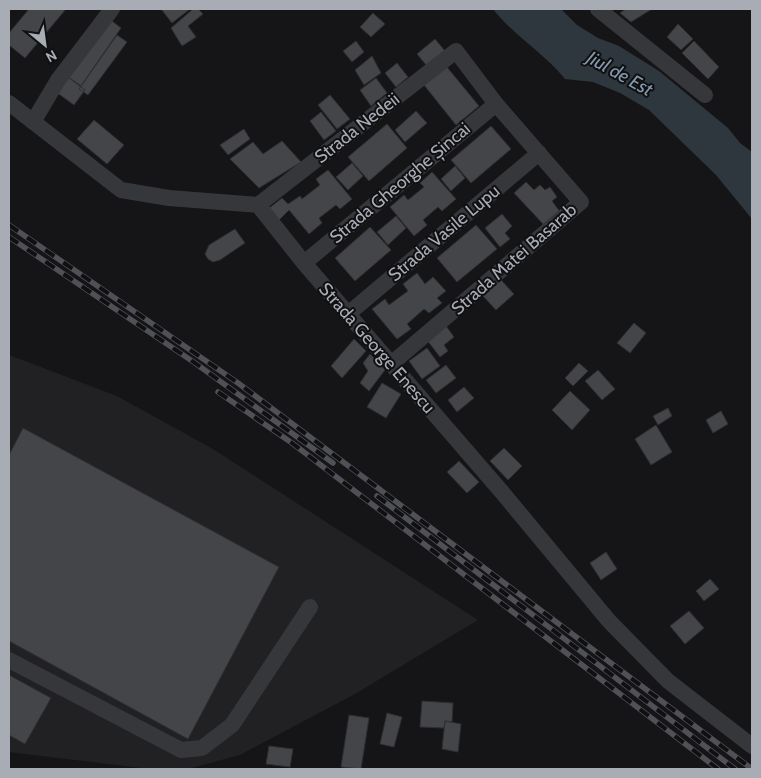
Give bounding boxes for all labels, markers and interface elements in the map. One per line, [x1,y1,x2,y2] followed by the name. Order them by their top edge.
[20,20,70,70] north arrow
[581,45,658,102] water label: Jiul de Est
[43,46,60,67] text: N
[310,88,404,168] street label: Strada Nedeii
[325,118,475,248] street label: Strada Gheorghe Șincai
[384,180,504,286] street label: Strada Vasile Lupu
[447,199,581,319] street label: Strada Matei Basarab
[314,278,440,418] street label: Strada George Enescu

